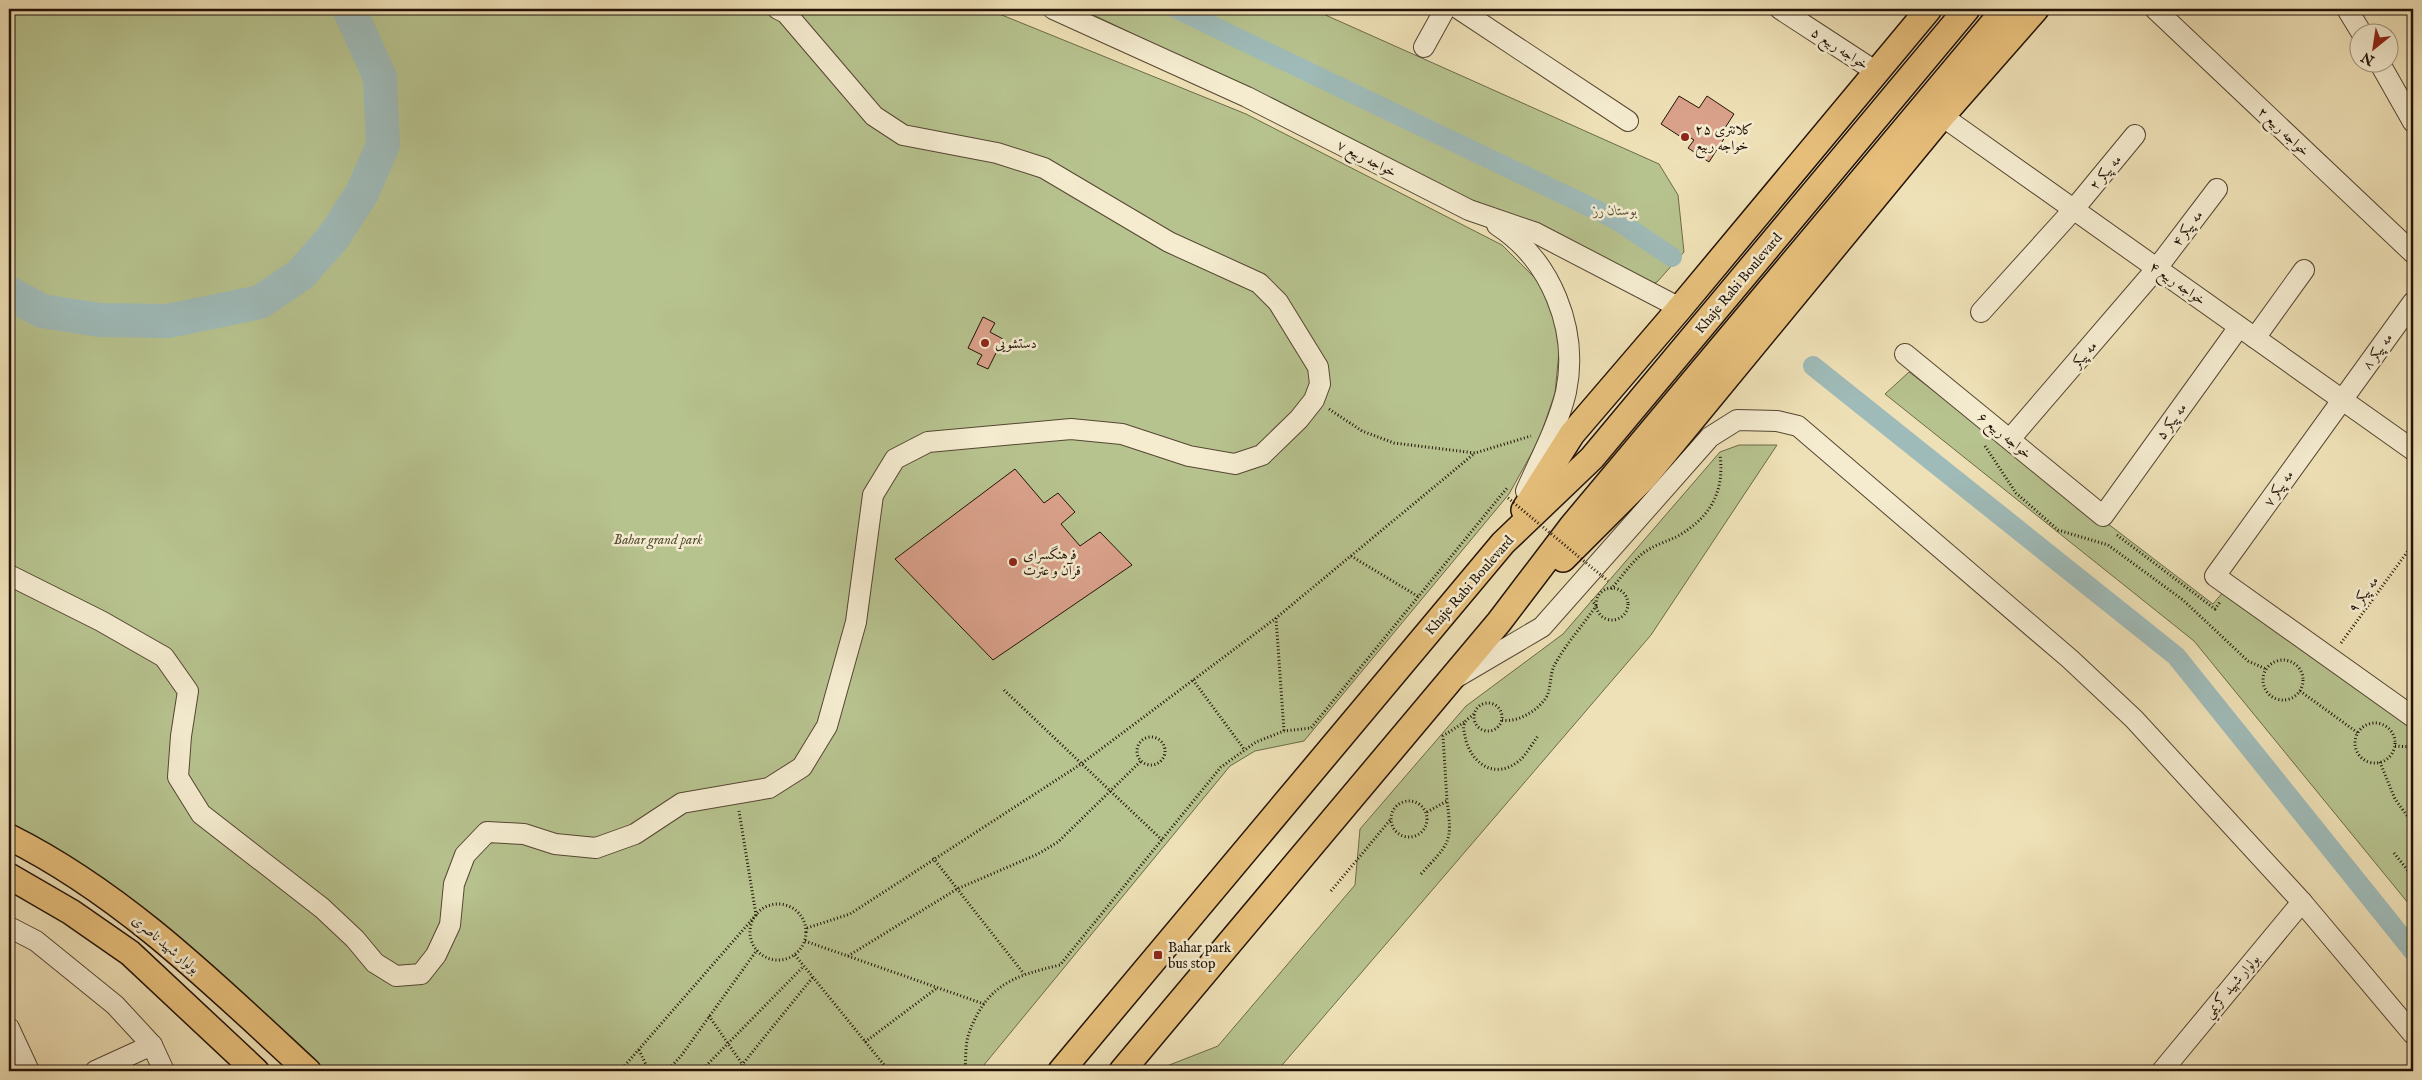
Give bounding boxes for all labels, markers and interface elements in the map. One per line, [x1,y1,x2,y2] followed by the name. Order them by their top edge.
[2350,22,2400,72] north arrow
[1805,24,1871,77] street label: خواجه ربیع ۵
[2358,48,2379,70] text: N
[2251,103,2313,163] street label: خواجه ربیع ۲
[1695,121,1753,159] place label: کلانتری ٢۵ خواجه ربیع
[1679,131,1691,143] marker: کلانتری ٢۵ خواجه ربیع
[1332,136,1399,185] street label: خواجه ربیع ۷
[2086,151,2127,195] street label: مه پیکر ۲
[1592,202,1637,220] park label: بوستان رز
[2168,207,2208,251] street label: مه پیکر ۴
[1691,229,1787,338] street label: Khaje Rabi Boulevard
[2144,258,2209,313] street label: خواجه ربیع ۴
[2359,330,2398,374] street label: مه پیکر ۸
[995,335,1037,353] place label: دستشویی
[979,337,991,349] marker: دستشویی
[2067,338,2102,374] street label: مه پیکر
[2153,400,2192,444] street label: مه پیکر ۵
[1971,408,2035,466] street label: خواجه ربیع ۶
[2260,467,2299,511] street label: مه پیکر ۷
[613,531,703,550] park label: Bahar grand park
[1422,532,1518,639] street label: Khaje Rabi Boulevard
[1023,545,1081,580] place label: فرهنگسرای قرآن و عترت
[1007,556,1019,568] marker: فرهنگسرای قرآن و عترت
[2345,573,2384,617] street label: مه پیکر ۹
[128,911,203,978] street label: بولوار شهید ناصری
[1168,939,1232,973] place label: Bahar park bus stop
[1152,949,1164,961] marker: Bahar park bus stop
[2200,951,2266,1024] street label: بولوار شهيد كريمي

